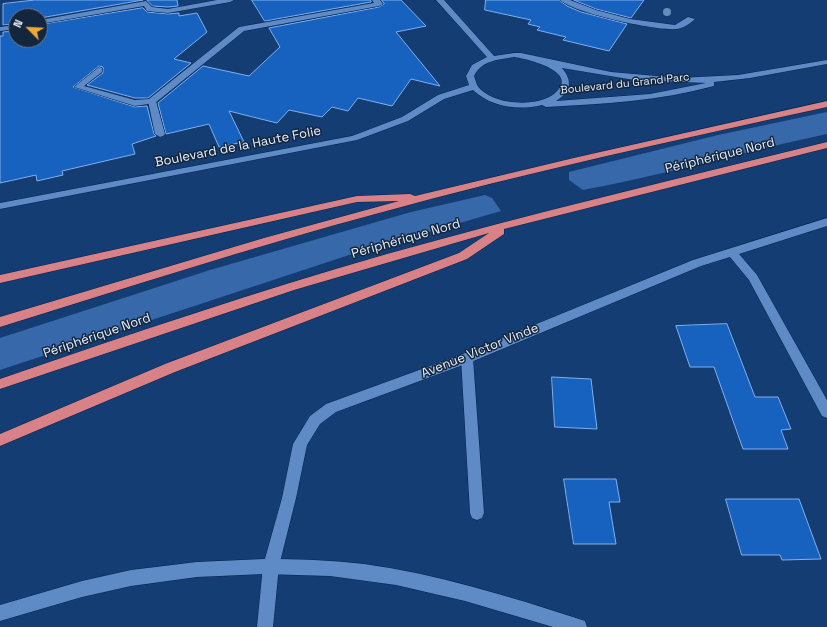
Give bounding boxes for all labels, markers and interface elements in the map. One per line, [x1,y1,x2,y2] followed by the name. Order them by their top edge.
[8,8,48,48] north arrow
[10,17,26,30] text: N
[560,71,690,97] street label: Boulevard du Grand Parc
[154,123,322,171] street label: Boulevard de la Haute Folie
[663,135,777,177] street label: Périphérique Nord
[350,216,462,262] street label: Périphérique Nord
[41,310,153,362] street label: Périphérique Nord
[419,320,541,382] street label: Avenue Victor Vinde

